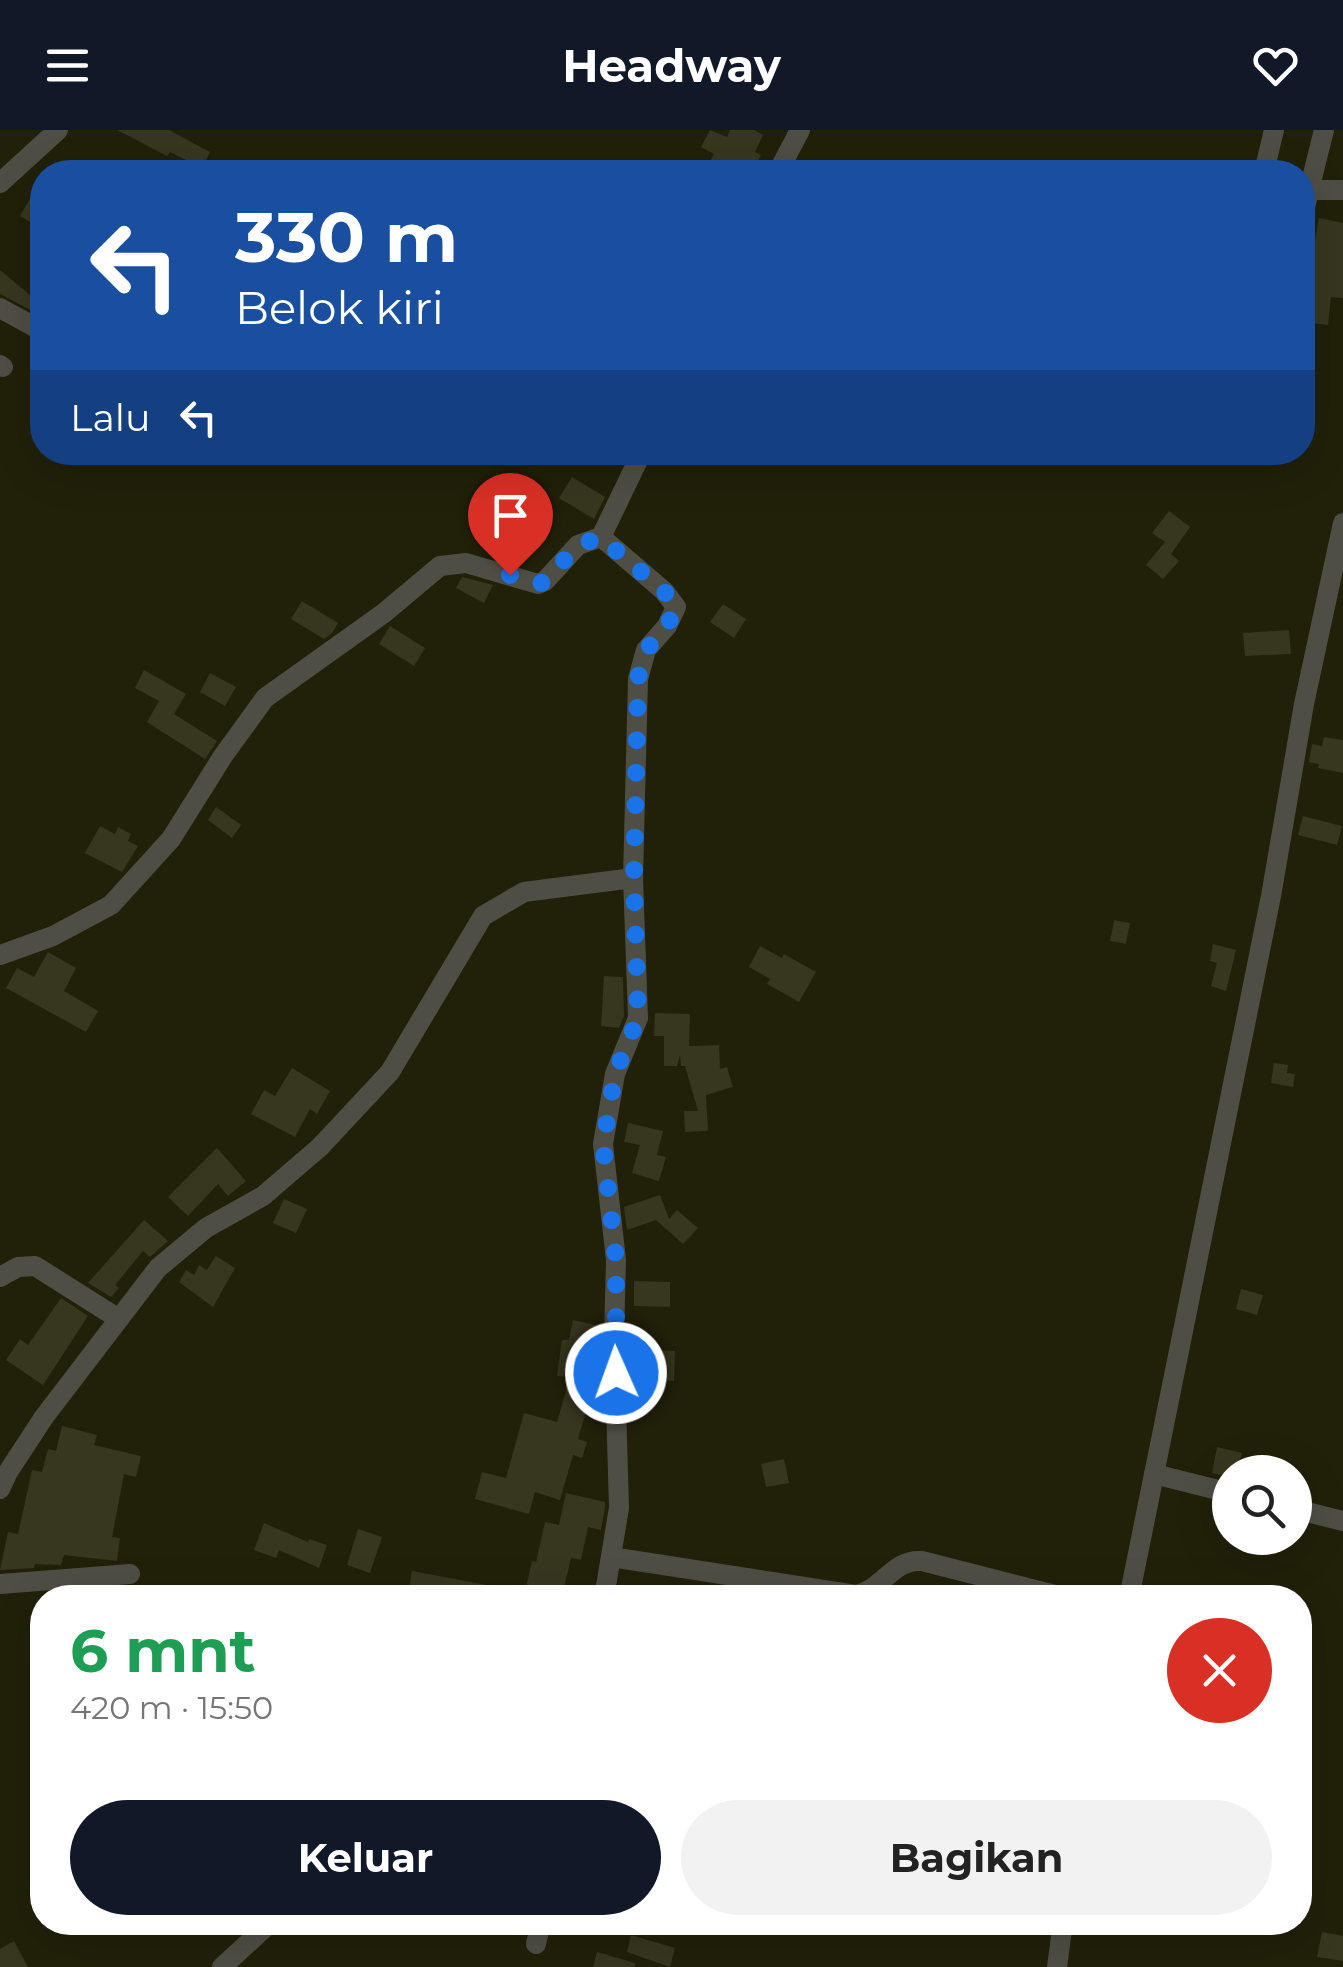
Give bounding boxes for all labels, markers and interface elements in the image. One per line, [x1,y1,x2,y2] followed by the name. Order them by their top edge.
[40,38,95,93] icon: menu
[562,38,781,93] text: Headway
[1248,38,1303,93] icon: heart
[235,194,458,280] text: 330 m
[70,200,200,330] icon: left
[235,280,444,335] text: Belok kiri
[171,390,226,445] icon: left
[70,394,151,441] text: Lalu
[468,473,553,576] pin
[483,488,538,543] icon: arrive
[564,1321,668,1425] position arrow
[1212,1455,1312,1555] map controls
[1212,1455,1312,1555] button: search
[70,1614,256,1687] text: 6 mnt
[1167,1618,1272,1723] button: close
[70,1688,273,1727] text: 420 m · 15:50
[70,1800,661,1915] button: Keluar
[681,1800,1272,1915] button: Bagikan

